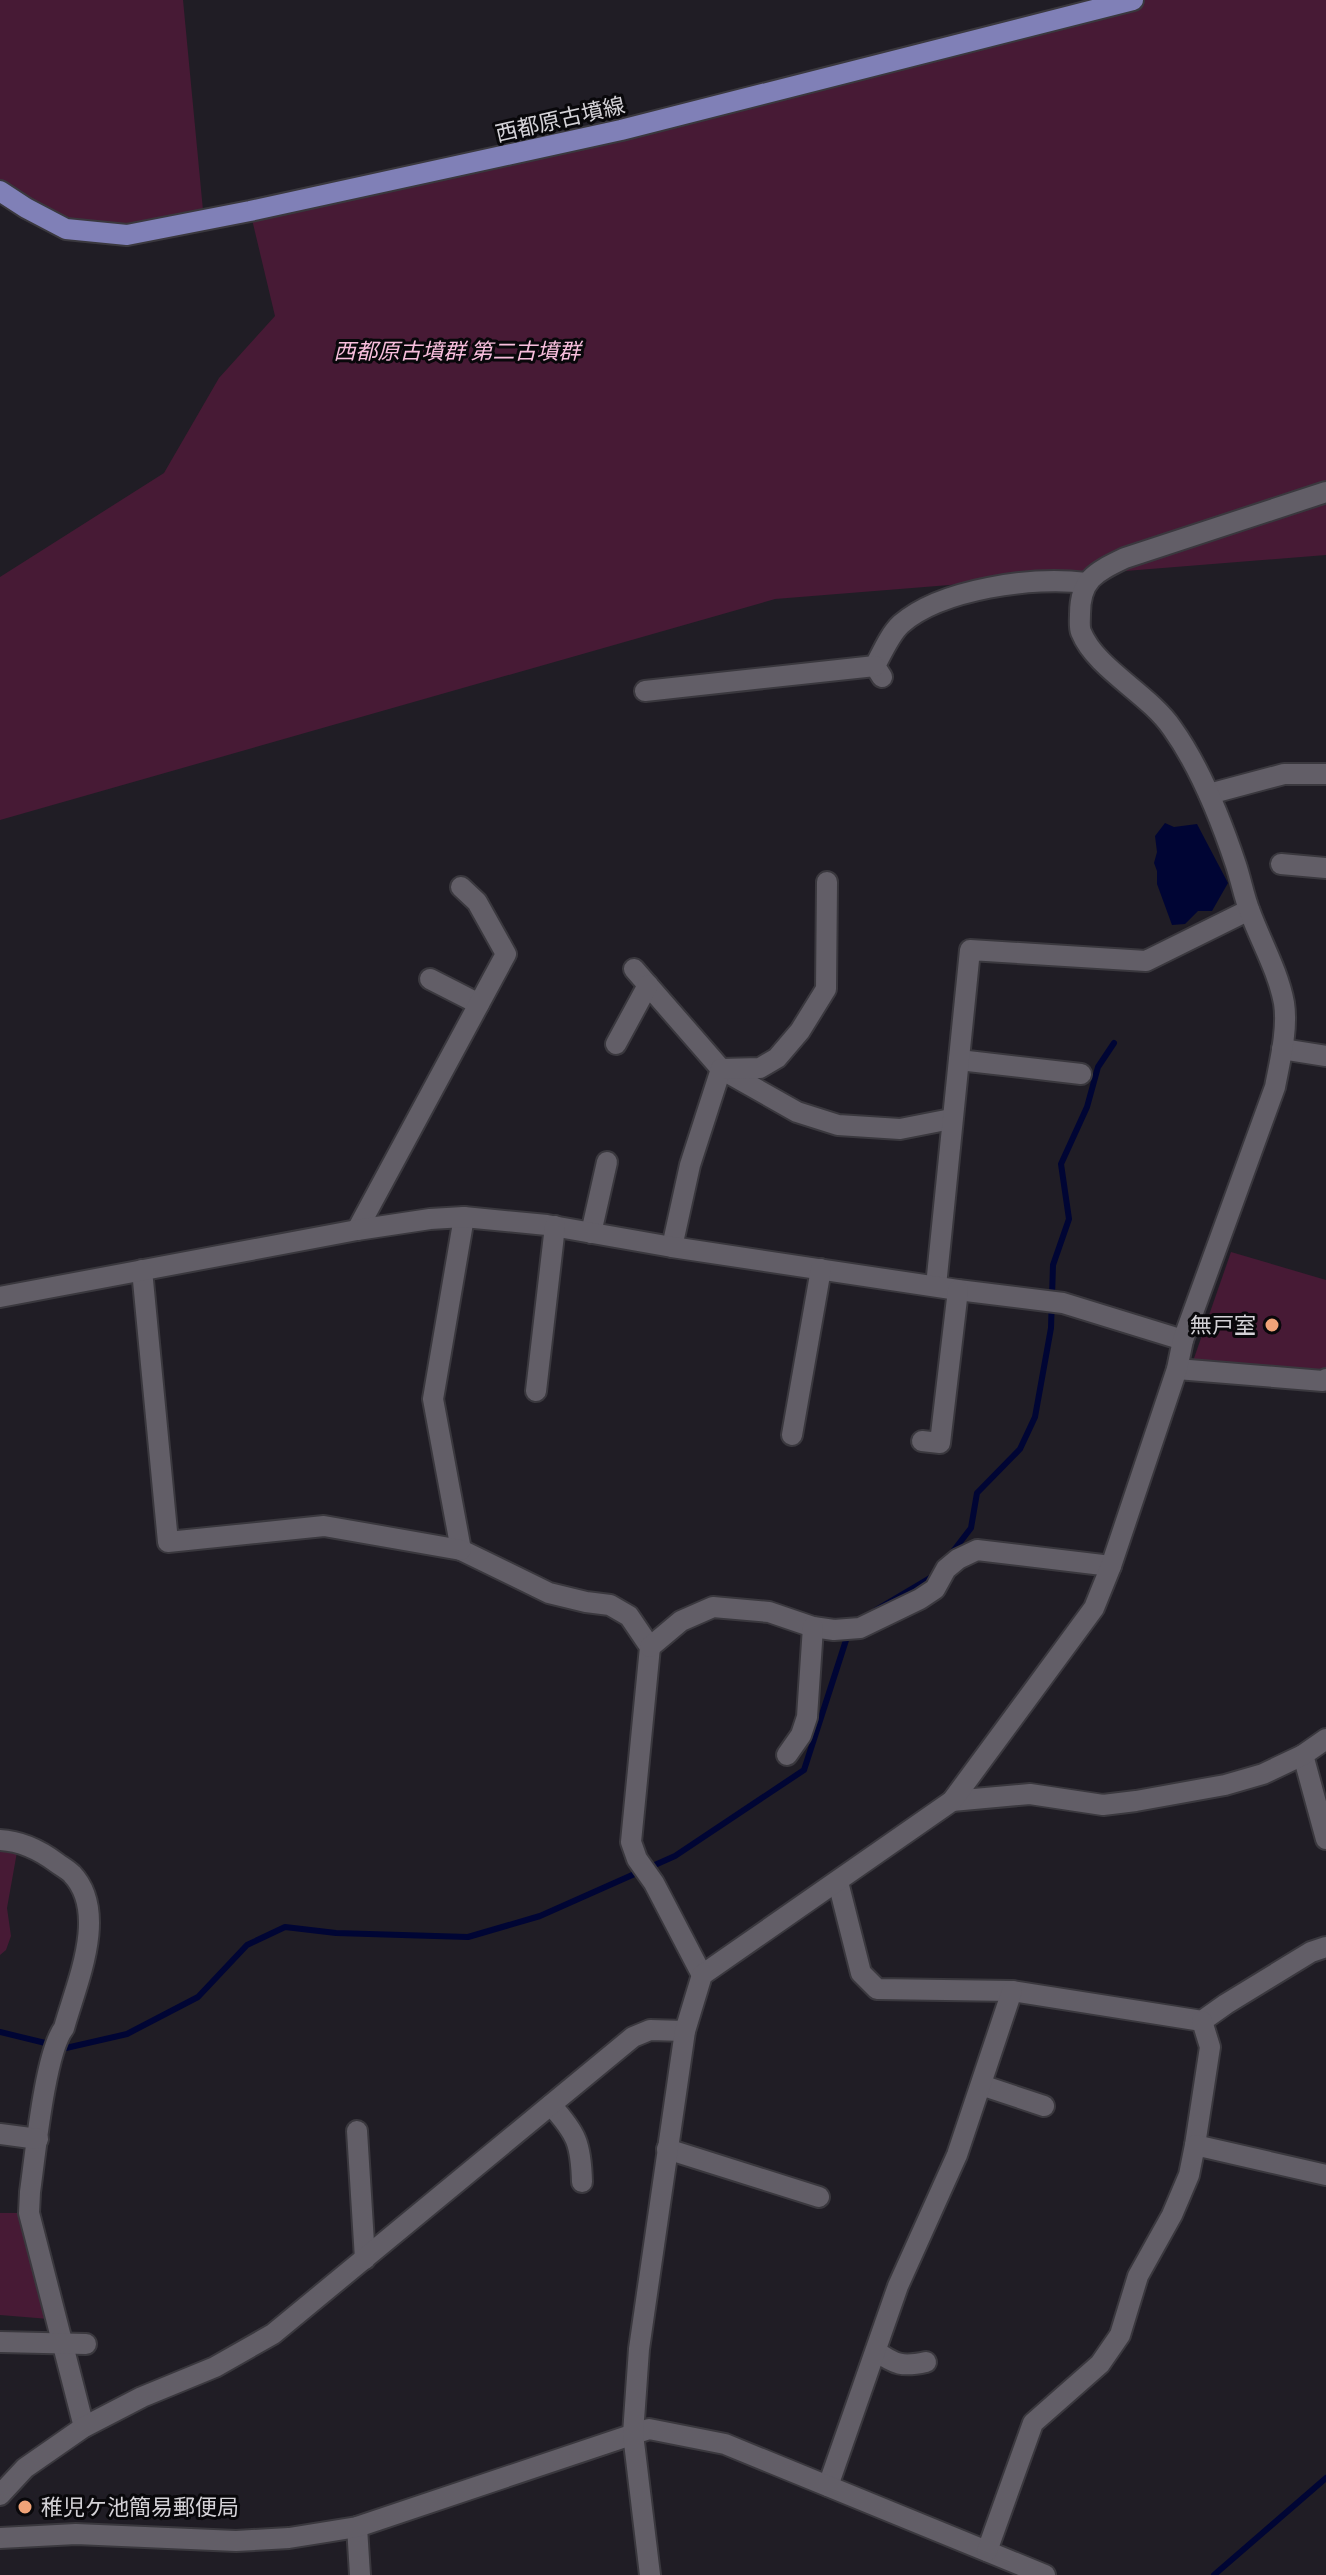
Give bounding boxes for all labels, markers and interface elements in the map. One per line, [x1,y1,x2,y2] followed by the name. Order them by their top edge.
[493,91,627,147] street label: 西都原古墳線
[334,337,583,365] park label: 西都原古墳群 第二古墳群
[1190,1311,1256,1339] place label: 無戸室
[1263,1316,1281,1334] marker: 無戸室
[41,2493,239,2521] place label: 稚児ケ池簡易郵便局
[16,2498,34,2516] marker: 稚児ケ池簡易郵便局

